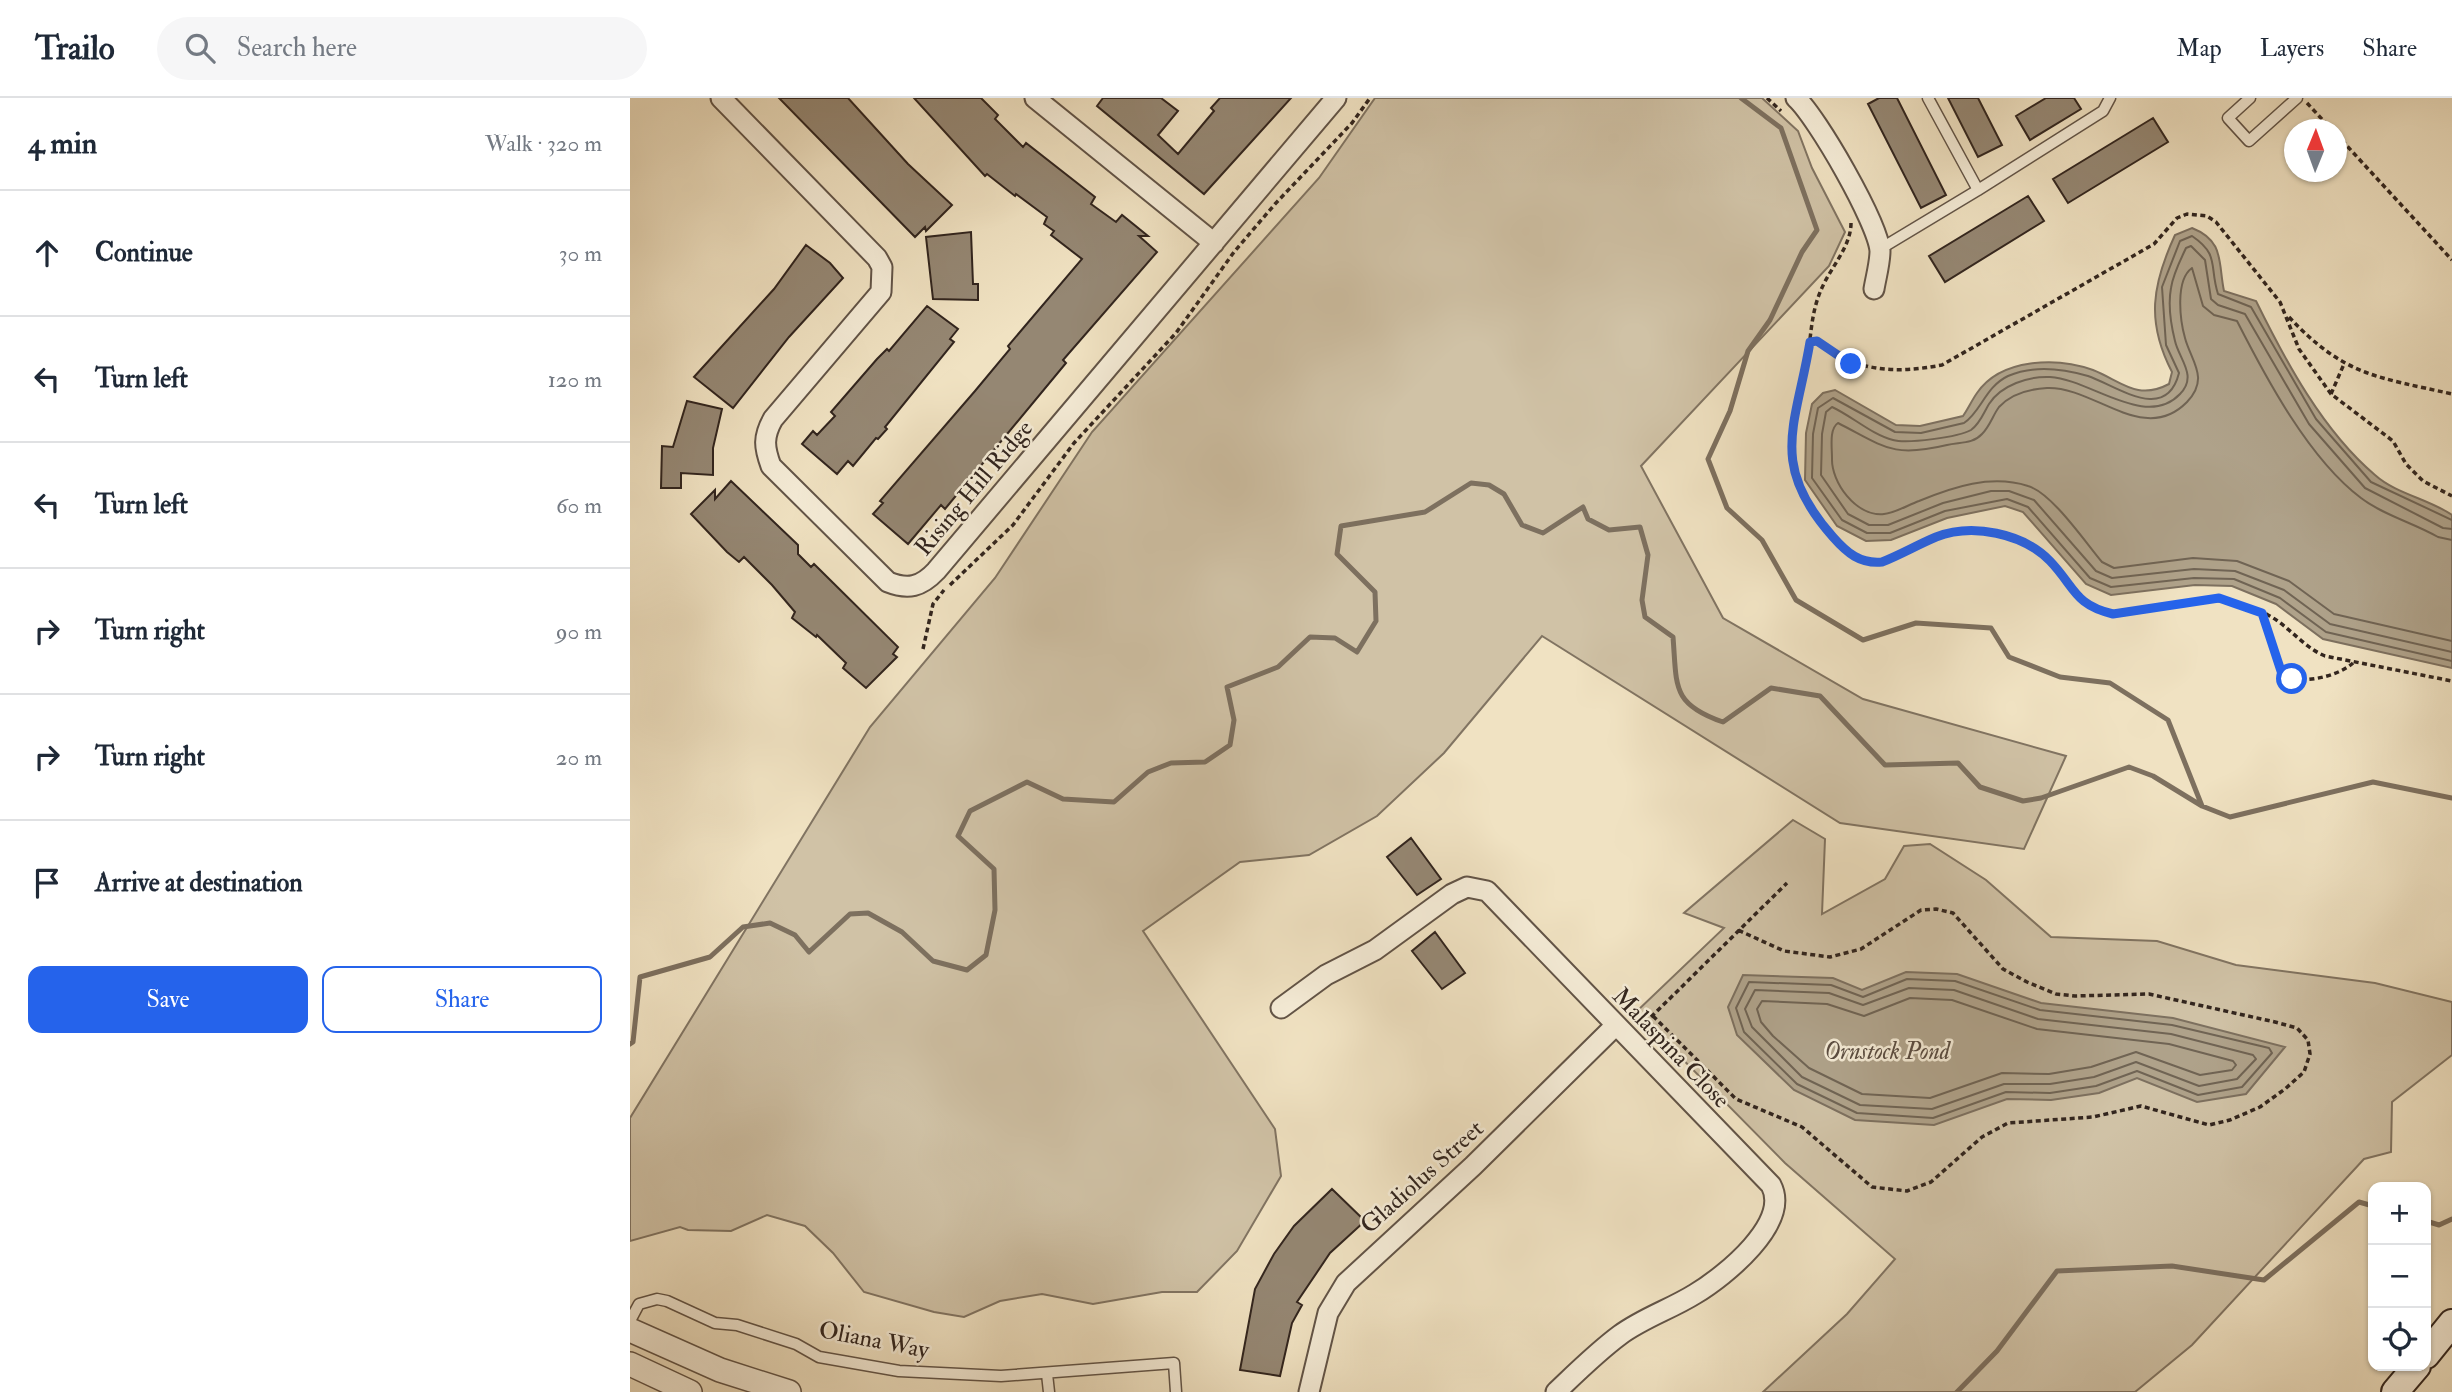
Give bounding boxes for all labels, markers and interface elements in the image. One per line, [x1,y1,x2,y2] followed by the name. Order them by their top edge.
[157,17,647,80] search box
[35,28,115,69] text: Trailo
[181,29,219,67] icon: search
[237,32,357,64] text: Search here
[2177,33,2222,64] text: Map
[2260,33,2324,64] text: Layers
[2362,33,2417,64] text: Share
[2284,119,2347,182] north arrow
[28,125,97,162] text: 4 min
[485,129,602,158] text: Walk · 320 m
[28,234,66,272] icon: ahead
[95,237,193,269] text: Continue
[559,239,602,268] text: 30 m
[1835,348,1866,379] route end
[28,360,66,398] icon: left
[95,363,188,395] text: Turn left
[548,365,602,394] text: 120 m
[908,414,1040,562] street label: Rising Hill Ridge
[28,486,66,524] icon: left
[95,489,188,521] text: Turn left
[556,491,602,520] text: 60 m
[28,612,66,650] icon: right
[95,615,205,647] text: Turn right
[556,617,602,646] text: 90 m
[2276,663,2307,694] route start
[28,738,66,776] icon: right
[95,741,205,773] text: Turn right
[556,743,602,772] text: 20 m
[28,864,66,902] icon: arrive
[95,867,303,899] text: Arrive at destination
[28,966,308,1033] button: Save
[322,966,602,1033] button: Share
[1606,981,1736,1115] street label: Malaspina Close
[1824,1036,1952,1067] park label: Ornstock Pond
[1354,1113,1490,1240] street label: Gladiolus Street
[2368,1182,2431,1371] map controls
[2368,1182,2431,1245] button: +
[2368,1245,2431,1308] button: −
[2368,1308,2431,1371] button: locate
[816,1314,932,1366] street label: Oliana Way

